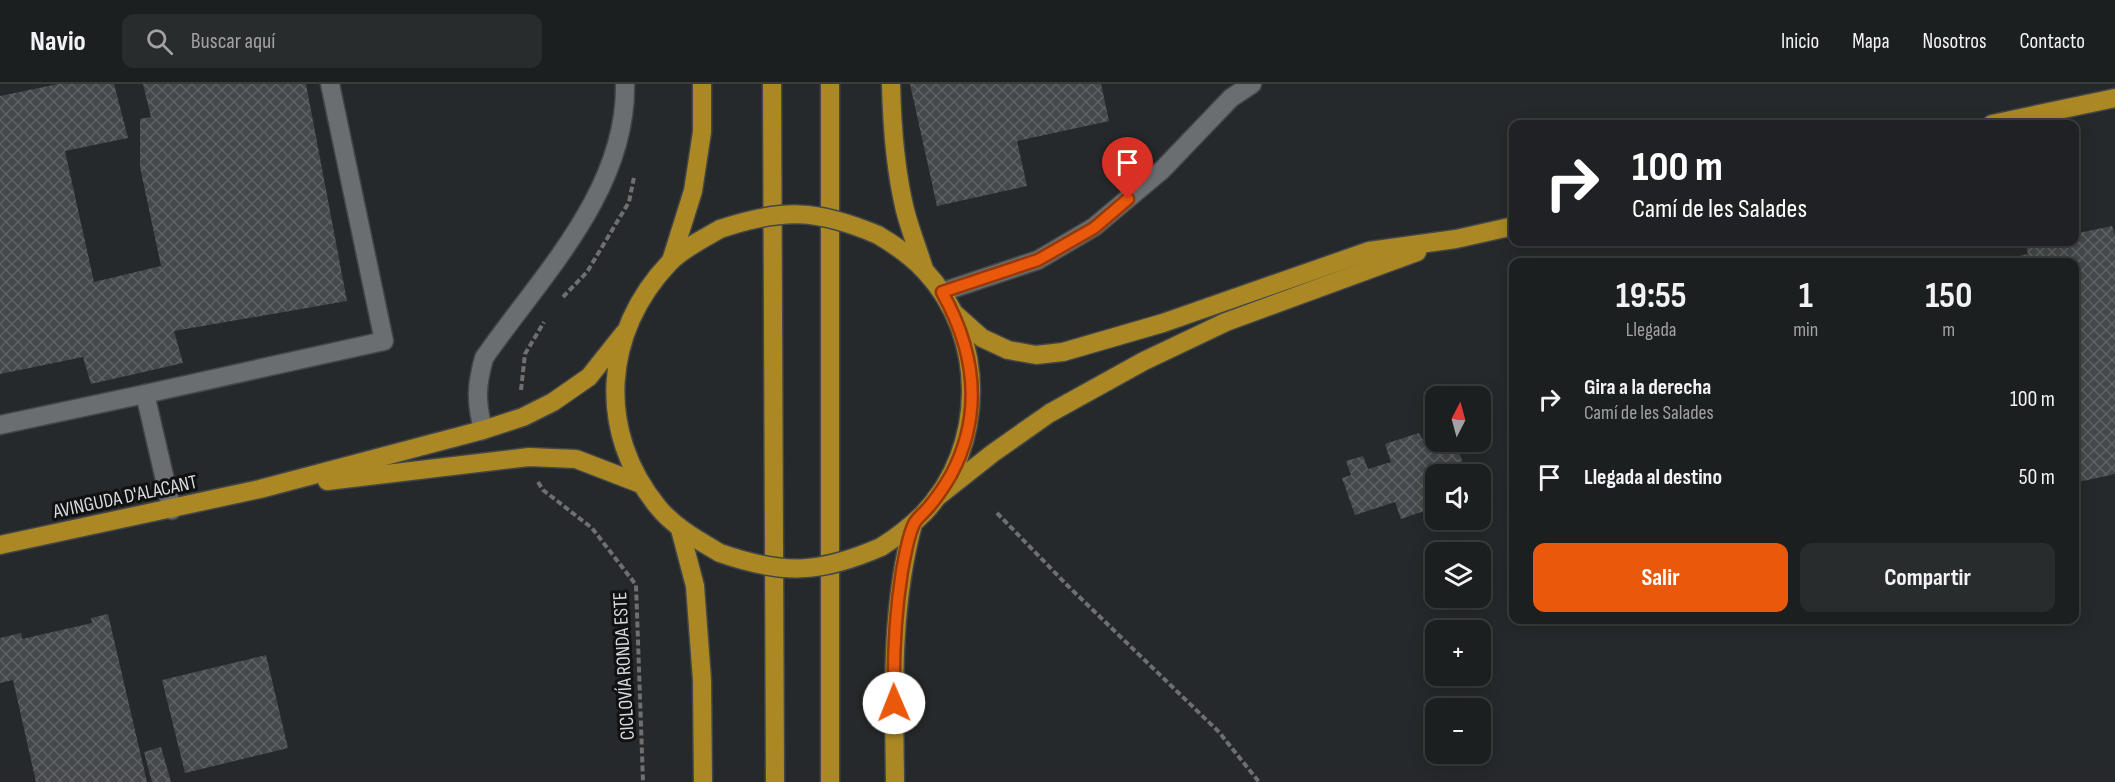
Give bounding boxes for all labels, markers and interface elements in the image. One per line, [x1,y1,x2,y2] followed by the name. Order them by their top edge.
[122,14,542,68] search box
[30,25,86,58] text: Navio
[143,25,176,58] icon: search
[191,28,275,55] text: Buscar aquí
[1781,29,1819,54] text: Inicio
[1852,29,1890,54] text: Mapa
[1923,29,1987,54] text: Nosotros
[2020,29,2085,54] text: Contacto
[1102,137,1153,199] pin
[1632,142,1723,193] text: 100 m
[1533,144,1611,222] icon: right
[1111,146,1144,179] icon: arrive
[1632,193,1807,225] text: Camí de les Salades
[1616,275,1687,318] text: 19:55
[1799,275,1813,318] text: 1
[1925,275,1972,318] text: 150
[1626,318,1676,342] text: Llegada
[1793,318,1818,342] text: min
[1942,318,1955,342] text: m
[1584,374,1711,401] text: Gira a la derecha
[1533,383,1566,416] icon: right
[1425,386,1491,452] north arrow
[1425,386,1491,764] map controls
[2010,386,2055,413] text: 100 m
[1584,401,1714,425] text: Camí de les Salades
[1533,461,1566,494] icon: arrive
[1425,464,1491,530] button: sound
[1584,464,1722,491] text: Llegada al destino
[2019,464,2055,491] text: 50 m
[50,470,199,524] street label: AVINGUDA D'ALACANT
[1425,542,1491,608] button: layers
[1533,543,1788,612] button: Salir
[1800,543,2055,612] button: Compartir
[608,591,640,741] street label: CICLOVÍA RONDA ESTE
[1425,620,1491,686] button: +
[862,671,926,735] position arrow
[1425,698,1491,764] button: −

